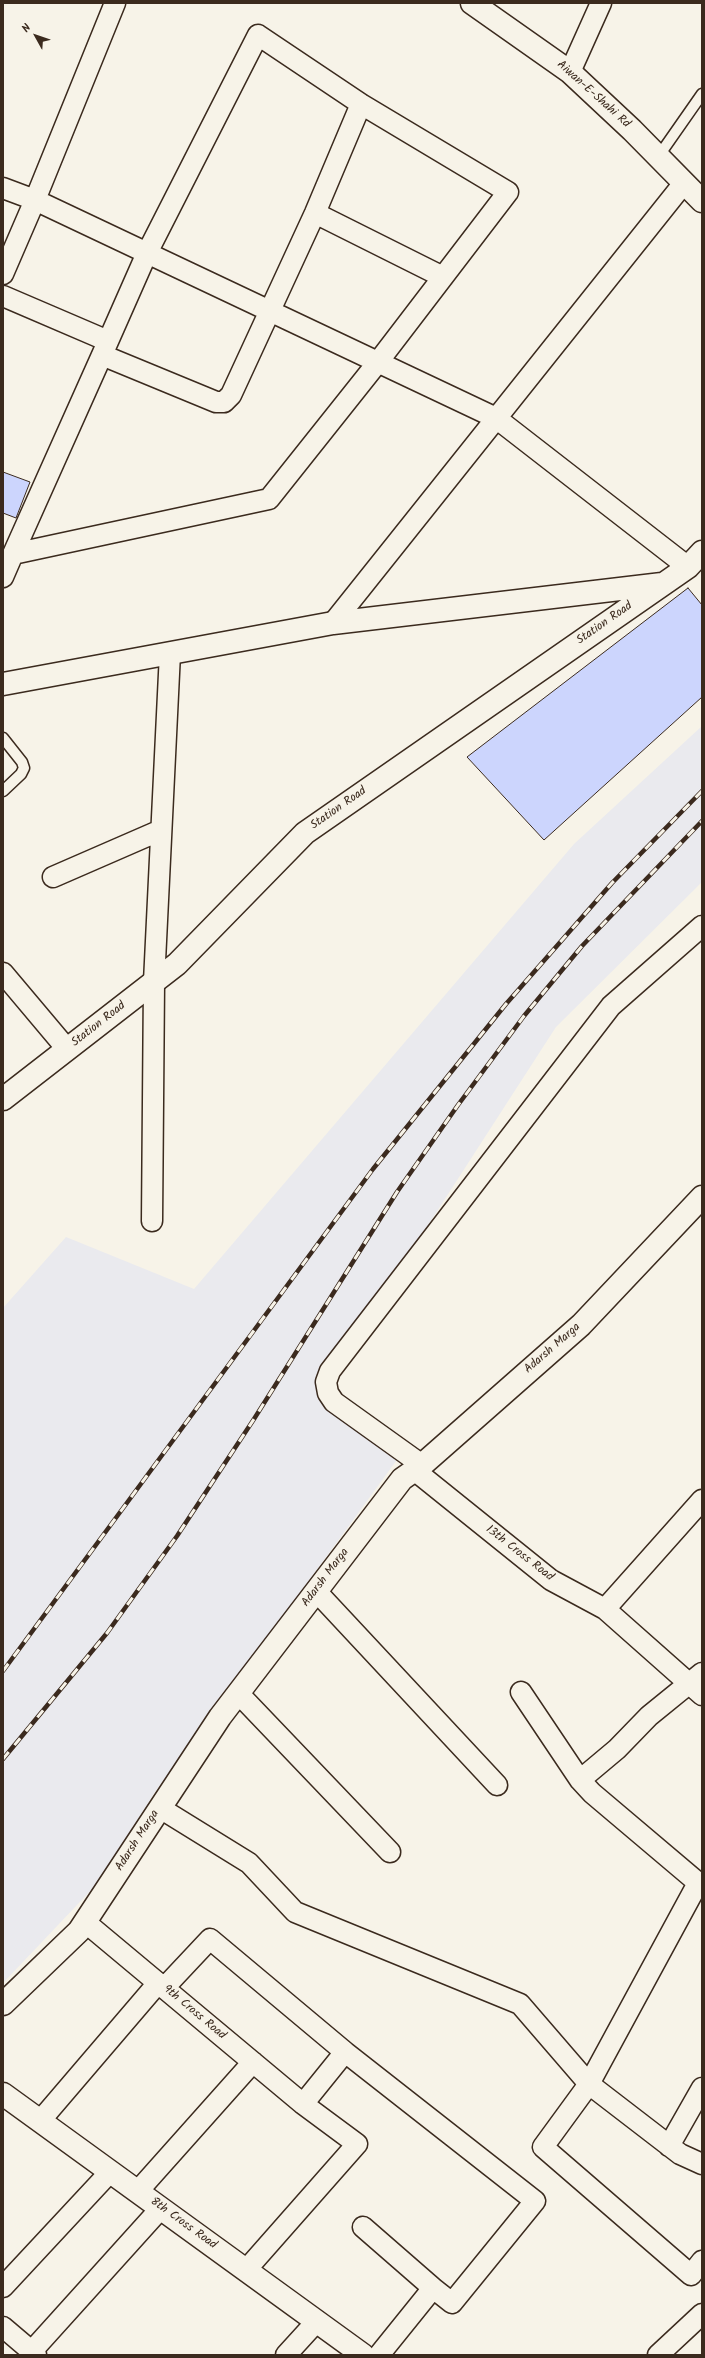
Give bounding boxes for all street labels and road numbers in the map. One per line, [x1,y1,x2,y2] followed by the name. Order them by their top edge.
[553,58,633,132] street label: Aiwan-E-Shahi Rd
[574,600,636,648] street label: Station Road
[308,785,370,833] street label: Station Road
[69,999,129,1051] street label: Station Road
[522,1321,584,1377] street label: Adarsh Marga
[482,1523,556,1585] street label: 13th Cross Road
[299,1546,353,1610] street label: Adarsh Marga
[113,1808,163,1874] street label: Adarsh Marga
[160,1983,228,2043] street label: 9th Cross Road
[147,2195,219,2253] street label: 8th Cross Road

